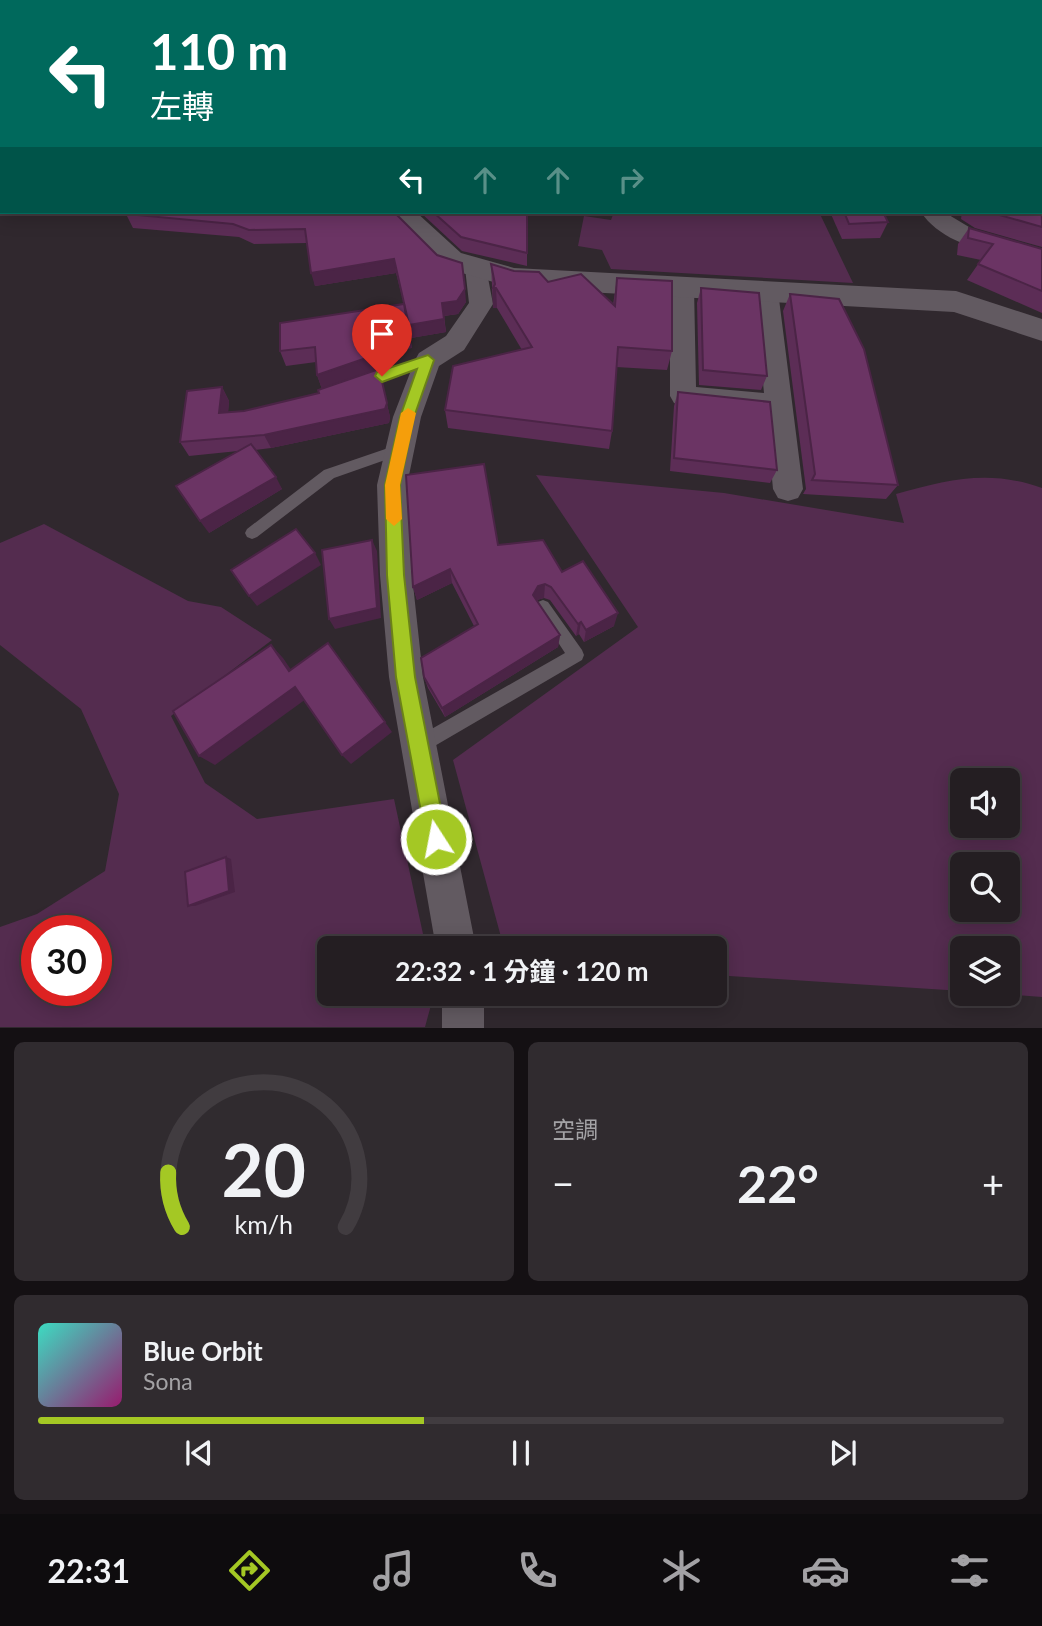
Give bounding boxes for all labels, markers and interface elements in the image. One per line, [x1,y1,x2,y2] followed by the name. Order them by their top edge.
[150,22,288,80] text: 110 m
[35,28,126,119] icon: left
[150,86,214,125] text: 左轉
[393,161,431,199] icon: left
[466,161,504,199] icon: ahead
[539,161,577,199] icon: ahead
[612,161,650,199] icon: right
[352,304,412,376] pin
[363,315,401,353] icon: arrive
[950,768,1020,1006] map controls
[950,768,1020,838] button: sound
[399,802,473,876] position arrow
[950,852,1020,922] button: search
[21,915,112,1006] speed limit sign: 30
[950,936,1020,1006] button: layers
[395,955,649,987] text: 22:32 · 1 分鐘 · 120 m
[552,1115,598,1143] text: 空調
[222,1126,306,1214] text: 20
[737,1152,819,1214] text: 22°
[552,1160,574,1206] text: −
[982,1160,1004,1206] text: +
[235,1209,293,1239] text: km/h
[143,1335,263,1367] text: Blue Orbit
[143,1367,193,1395] text: Sona
[180,1434,218,1472] icon: previous
[502,1434,540,1472] icon: pause
[824,1434,862,1472] icon: next
[225,1546,274,1595] icon: directions
[369,1546,418,1595] icon: music
[513,1546,562,1595] icon: phone
[657,1546,706,1595] icon: climate
[801,1546,850,1595] icon: car
[945,1546,994,1595] icon: filters
[48,1551,130,1590] text: 22:31

